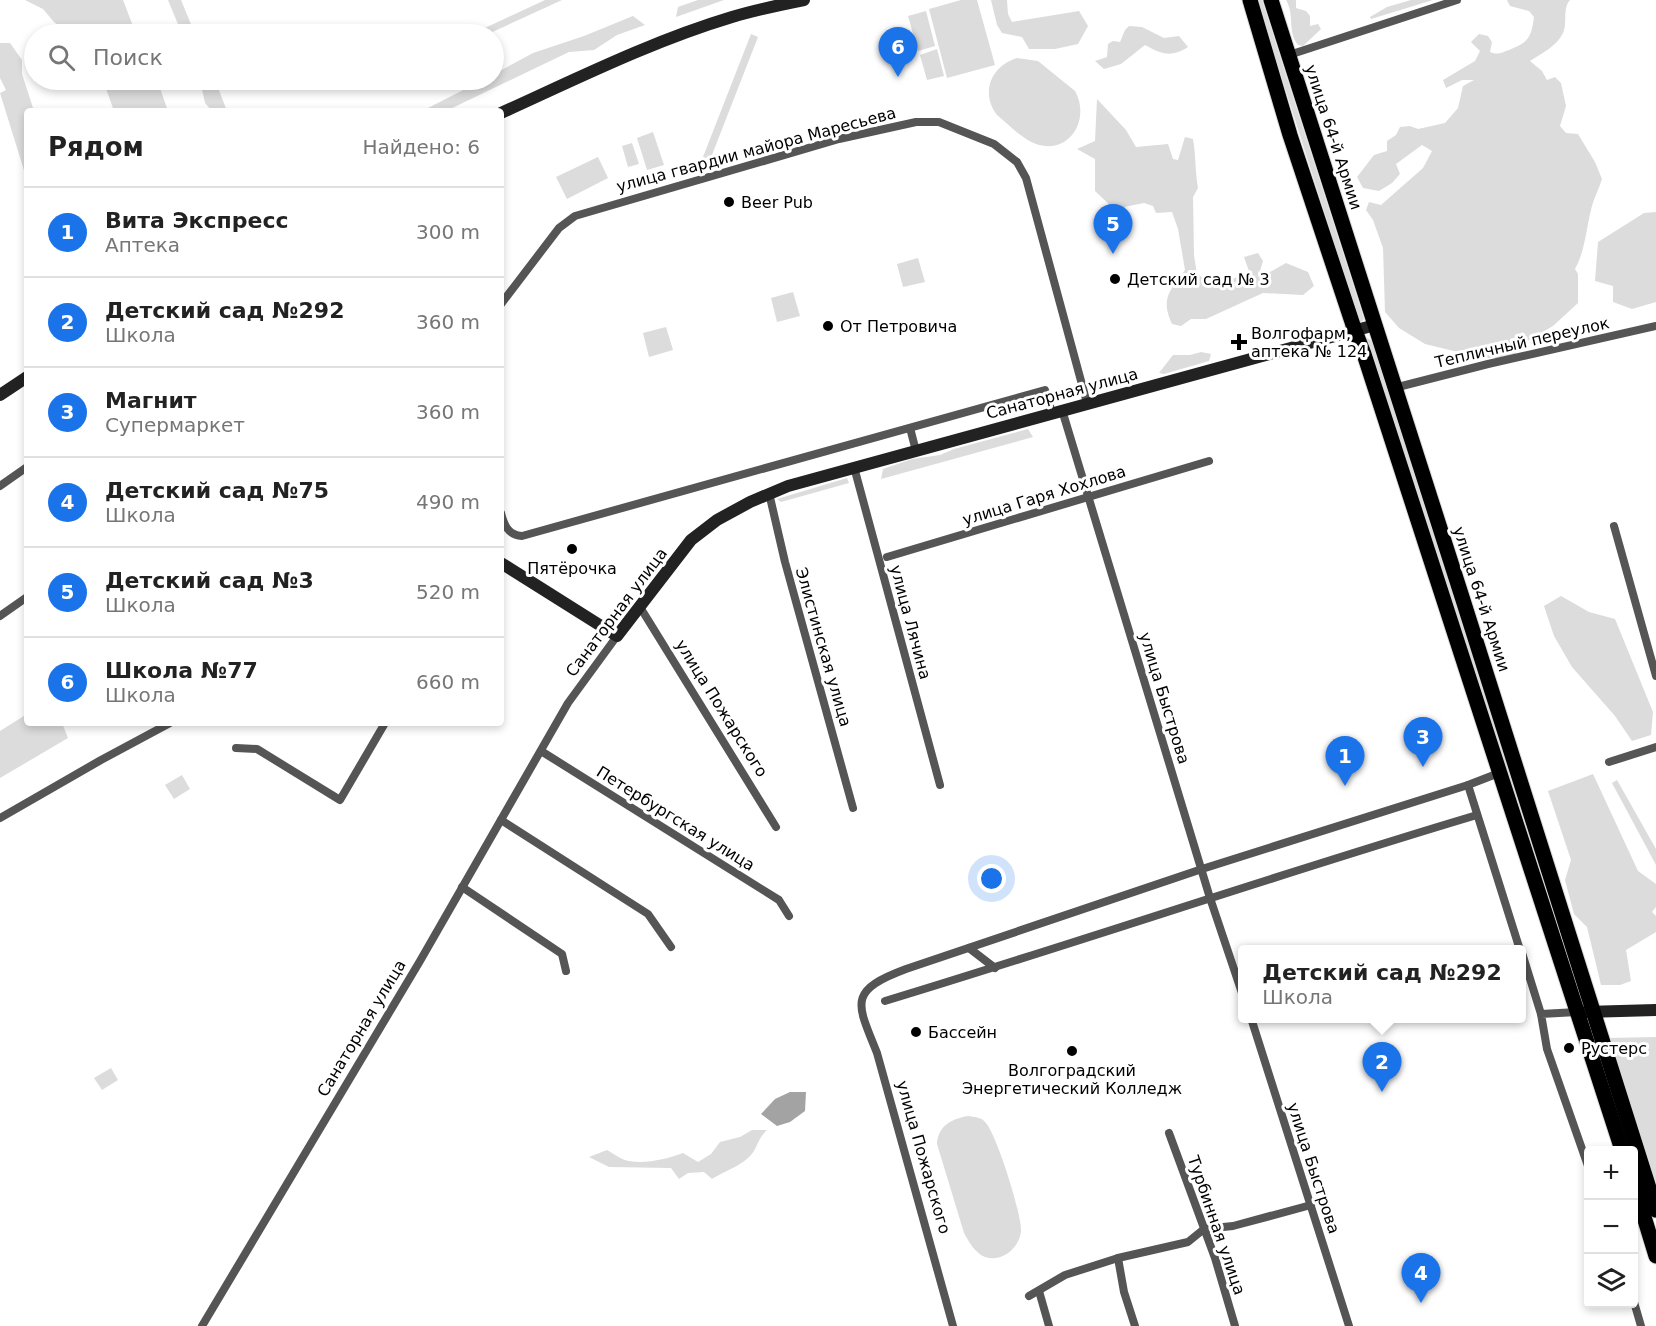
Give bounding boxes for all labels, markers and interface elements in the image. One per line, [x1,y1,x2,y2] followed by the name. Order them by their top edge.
[24,24,504,90] search box
[878,28,918,77] pin: 6
[45,41,78,74] icon: search
[93,45,163,70] text: Поиск
[1301,62,1366,212] street label: улица 64-й Армии
[614,103,898,196] street label: улица гвардии майора Маресьева
[48,132,144,162] text: Рядом
[362,135,480,159] text: Найдено: 6
[741,193,813,212] place label: Beer Pub
[722,195,736,209] marker: Beer Pub
[1094,204,1132,254] pin: 5
[105,208,289,233] text: Вита Экспресс
[61,220,74,244] text: 1
[416,220,480,244] text: 300 m
[105,233,180,257] text: Аптека
[1127,270,1270,289] place label: Детский сад № 3
[1108,272,1122,286] marker: Детский сад № 3
[105,298,344,323] text: Детский сад №292
[61,310,74,334] text: 2
[416,310,480,334] text: 360 m
[1432,313,1611,372] street label: Тепличный переулок
[840,317,957,336] place label: От Петровича
[821,319,835,333] marker: От Петровича
[105,323,176,347] text: Школа
[1251,324,1367,361] place label: Волгофарм, аптека № 124
[1232,335,1246,349] marker: Волгофарм, аптека № 124
[984,364,1140,423] street label: Санаторная улица
[105,388,197,413] text: Магнит
[61,400,74,424] text: 3
[416,400,480,424] text: 360 m
[105,413,245,437] text: Супермаркет
[960,462,1128,529] street label: улица Гаря Хохлова
[105,478,329,503] text: Детский сад №75
[61,490,74,514] text: 4
[416,490,480,514] text: 490 m
[105,503,176,527] text: Школа
[1449,524,1514,674] street label: улица 64-й Армии
[565,542,579,556] marker: Пятёрочка
[562,544,671,680] street label: Санаторная улица
[527,559,617,578] place label: Пятёрочка
[886,563,935,681] street label: улица Лячина
[792,565,855,729] street label: Элистинская улица
[105,568,314,593] text: Детский сад №3
[61,580,74,604] text: 5
[416,580,480,604] text: 520 m
[105,593,176,617] text: Школа
[1135,630,1194,766] street label: улица Быстрова
[672,636,772,781] street label: улица Пожарского
[105,658,258,683] text: Школа №77
[61,670,74,694] text: 6
[416,670,480,694] text: 660 m
[105,683,176,707] text: Школа
[1404,718,1442,767] pin: 3
[1326,736,1364,786] pin: 1
[593,762,758,875] street label: Петербургская улица
[977,864,1006,893] your location
[1238,945,1526,1023] popup
[313,956,410,1100] street label: Санаторная улица
[1262,960,1502,985] text: Детский сад №292
[1262,985,1333,1009] text: Школа
[928,1023,997,1042] place label: Бассейн
[909,1025,923,1039] marker: Бассейн
[1581,1039,1647,1058] place label: Рустерс
[1562,1041,1576,1055] marker: Рустерс
[1362,1042,1402,1092] pin: 2
[1065,1044,1079,1058] marker: Волгоградский Энергетический Колледж
[962,1061,1182,1098] place label: Волгоградский Энергетический Колледж
[893,1078,954,1236] street label: улица Пожарского
[1283,1100,1344,1236] street label: улица Быстрова
[1584,1146,1638,1308] map controls
[1584,1146,1638,1200] button: +
[1183,1152,1249,1297] street label: Турбинная улица
[1584,1200,1638,1254] button: −
[1402,1254,1440,1303] pin: 4
[1584,1254,1638,1308] button: layers

